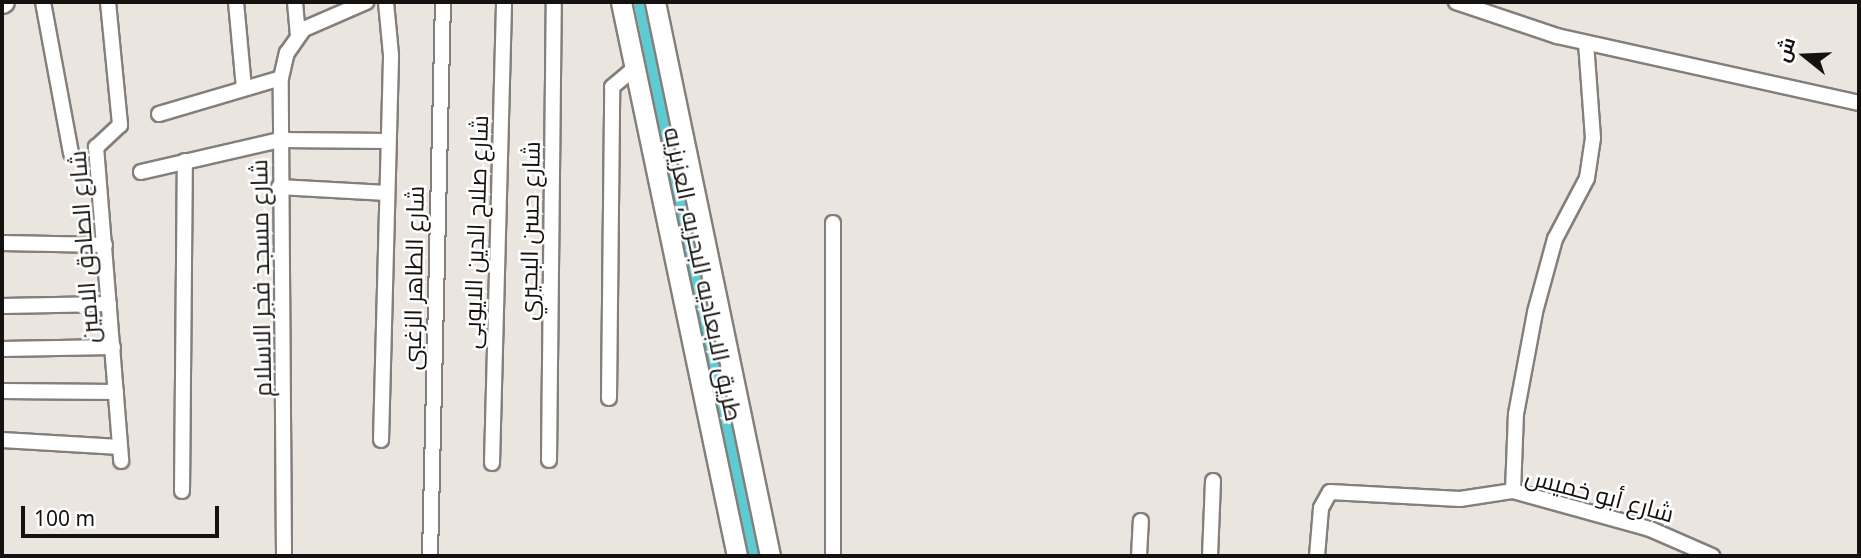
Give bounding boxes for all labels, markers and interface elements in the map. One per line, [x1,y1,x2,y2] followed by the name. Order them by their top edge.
[1770,21,1840,91] north arrow
[1769,34,1801,65] text: ش
[457,115,493,349] street label: شارع صلاح الدين الايوبى
[659,124,749,424] street label: طريق الابعاديه البحريه, العزيزيه
[513,141,545,321] street label: شارع حسن البحيري
[62,150,104,344] street label: شارع الصادق الامين
[244,159,276,397] street label: شارع مسجد فجر الاسلام
[397,186,429,370] street label: شارع الطاهر الزغبى
[1523,460,1677,528] street label: شارع أبو خميس
[24,491,222,536] scale bar
[34,504,95,532] text: 100 m

